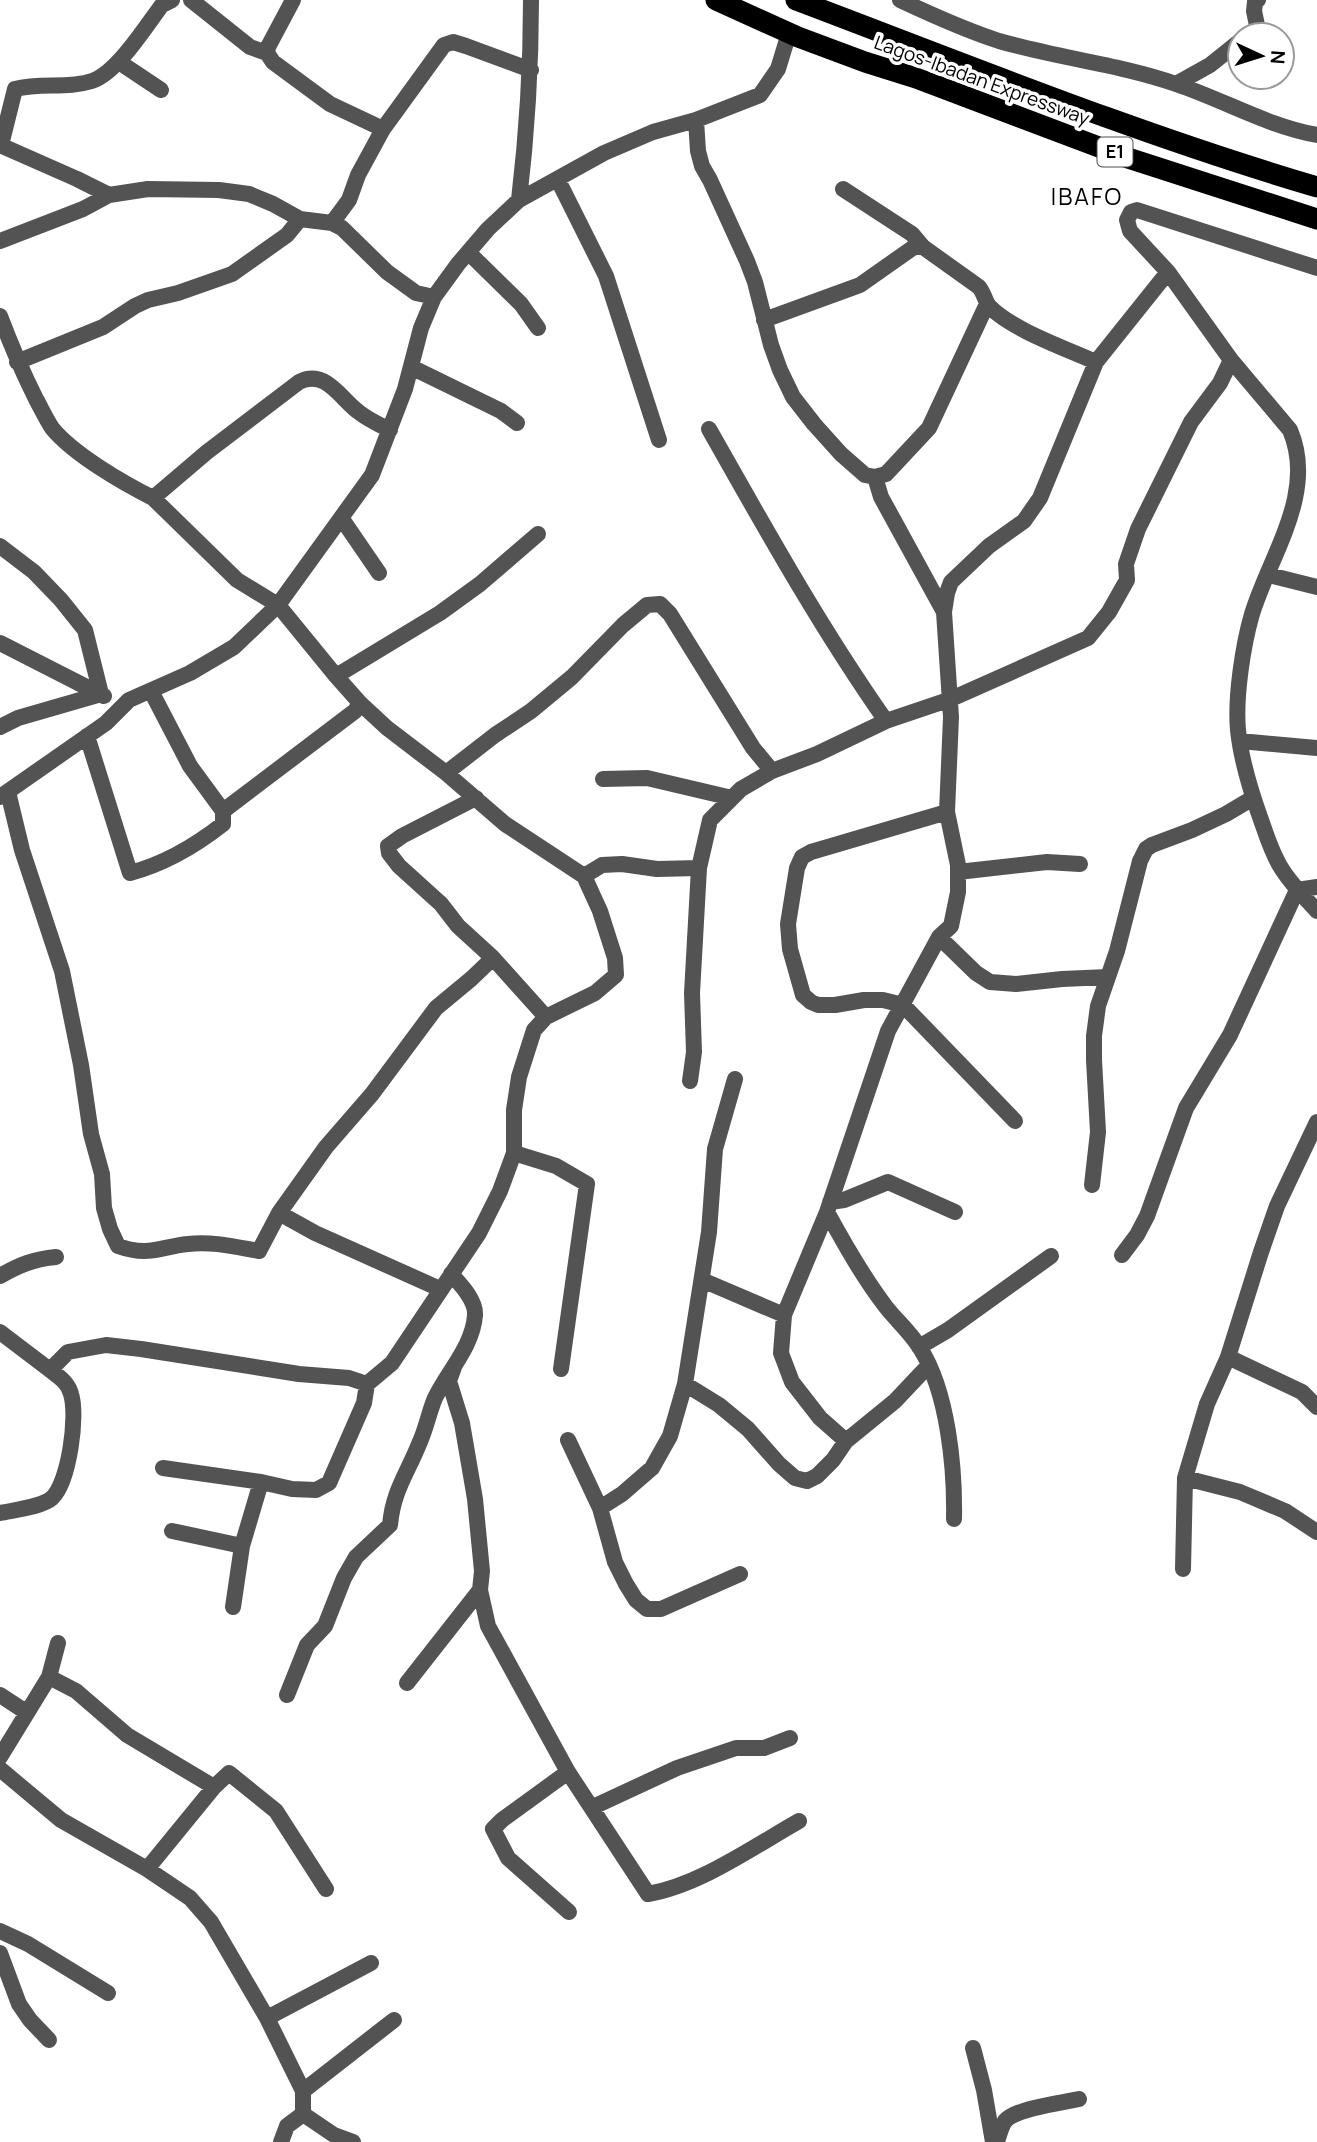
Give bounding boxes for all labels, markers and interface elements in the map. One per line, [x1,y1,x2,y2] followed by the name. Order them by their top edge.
[1226,21,1296,91] north arrow
[871,29,1093,131] street label: Lagos-Ibadan Expressway
[1265,49,1291,65] text: N
[1098,138,1132,167] road number: E1
[1051,180,1123,212] district label: IBAFO

